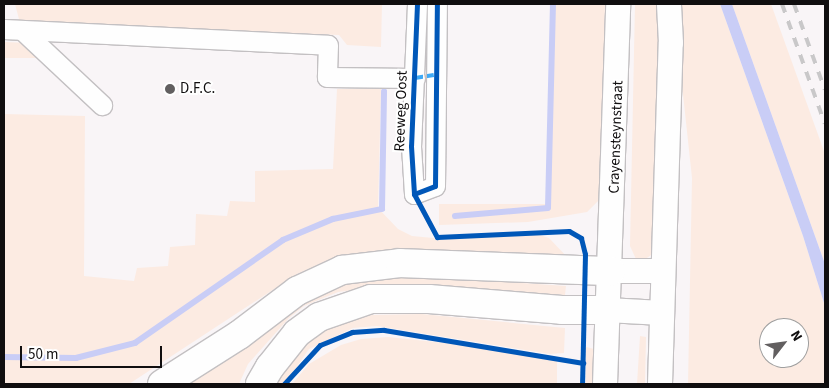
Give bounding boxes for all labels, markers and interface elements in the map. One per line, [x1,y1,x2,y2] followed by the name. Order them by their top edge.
[391,70,411,152] street label: Reeweg Oost
[180,80,215,98] place label: D.F.C.
[605,80,627,194] street label: Crayensteynstraat
[164,83,176,95] marker: D.F.C.
[759,318,809,368] north arrow
[785,327,807,345] text: N
[22,336,165,368] scale bar
[28,344,58,365] text: 50 m

